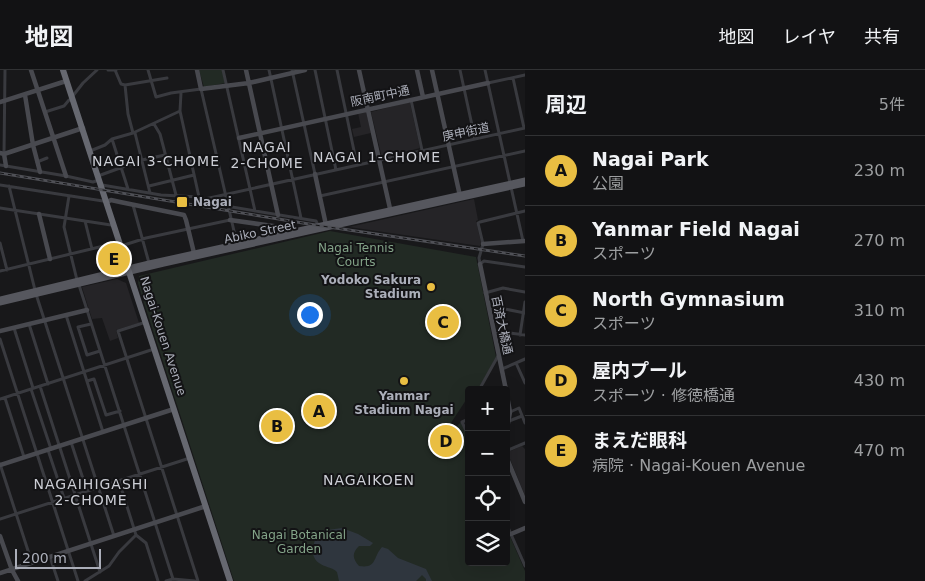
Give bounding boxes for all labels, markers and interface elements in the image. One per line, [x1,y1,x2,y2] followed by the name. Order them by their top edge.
[25,23,73,51] text: 地図
[719,26,755,47] text: 地図
[783,26,836,47] text: レイヤ
[864,26,900,47] text: 共有
[349,83,411,109] street label: 阪南町中通
[545,93,587,117] text: 周辺
[879,95,905,114] text: 5件
[441,120,491,144] street label: 庚申街道
[230,139,304,171] district label: NAGAI 2-CHOME
[592,148,709,170] text: Nagai Park
[313,149,441,165] district label: NAGAI 1-CHOME
[92,153,220,169] district label: NAGAI 3-CHOME
[555,161,567,180] text: A
[854,161,905,180] text: 230 m
[592,174,624,193] text: 公園
[175,195,189,209] marker: Nagai
[193,195,232,209] place label: Nagai
[223,217,298,246] street label: Abiko Street
[592,218,800,240] text: Yanmar Field Nagai
[555,231,567,250] text: B
[854,231,905,250] text: 270 m
[98,240,130,278] pin: E
[318,241,394,269] park label: Nagai Tennis Courts
[592,244,656,263] text: スポーツ
[320,273,421,301] place label: Yodoko Sakura Stadium
[137,275,189,397] street label: Nagai-Kouen Avenue
[425,281,437,293] marker: Yodoko Sakura Stadium
[592,288,785,310] text: North Gymnasium
[489,294,515,356] street label: 百済大橋通
[555,301,567,320] text: C
[854,301,905,320] text: 310 m
[297,302,323,328] your location
[427,303,459,341] pin: C
[592,314,656,333] text: スポーツ
[592,359,687,381] text: 屋内プール
[554,371,568,390] text: D
[854,371,905,390] text: 430 m
[398,375,410,387] marker: Yanmar Stadium Nagai
[465,386,510,566] map controls
[465,386,510,431] button: +
[592,386,735,405] text: スポーツ · 修徳橋通
[354,389,454,417] place label: Yanmar Stadium Nagai
[303,392,335,430] pin: A
[261,407,293,445] pin: B
[430,422,462,460] pin: D
[592,429,687,451] text: まえだ眼科
[465,431,510,476] button: −
[556,441,566,460] text: E
[854,441,905,460] text: 470 m
[592,456,805,475] text: 病院 · Nagai-Kouen Avenue
[323,472,415,488] district label: NAGAIKOEN
[34,476,148,508] district label: NAGAIHIGASHI 2-CHOME
[465,476,510,521] button: locate
[465,521,510,566] button: layers
[252,528,346,556] park label: Nagai Botanical Garden
[15,546,101,569] scale bar
[22,550,67,566] text: 200 m

